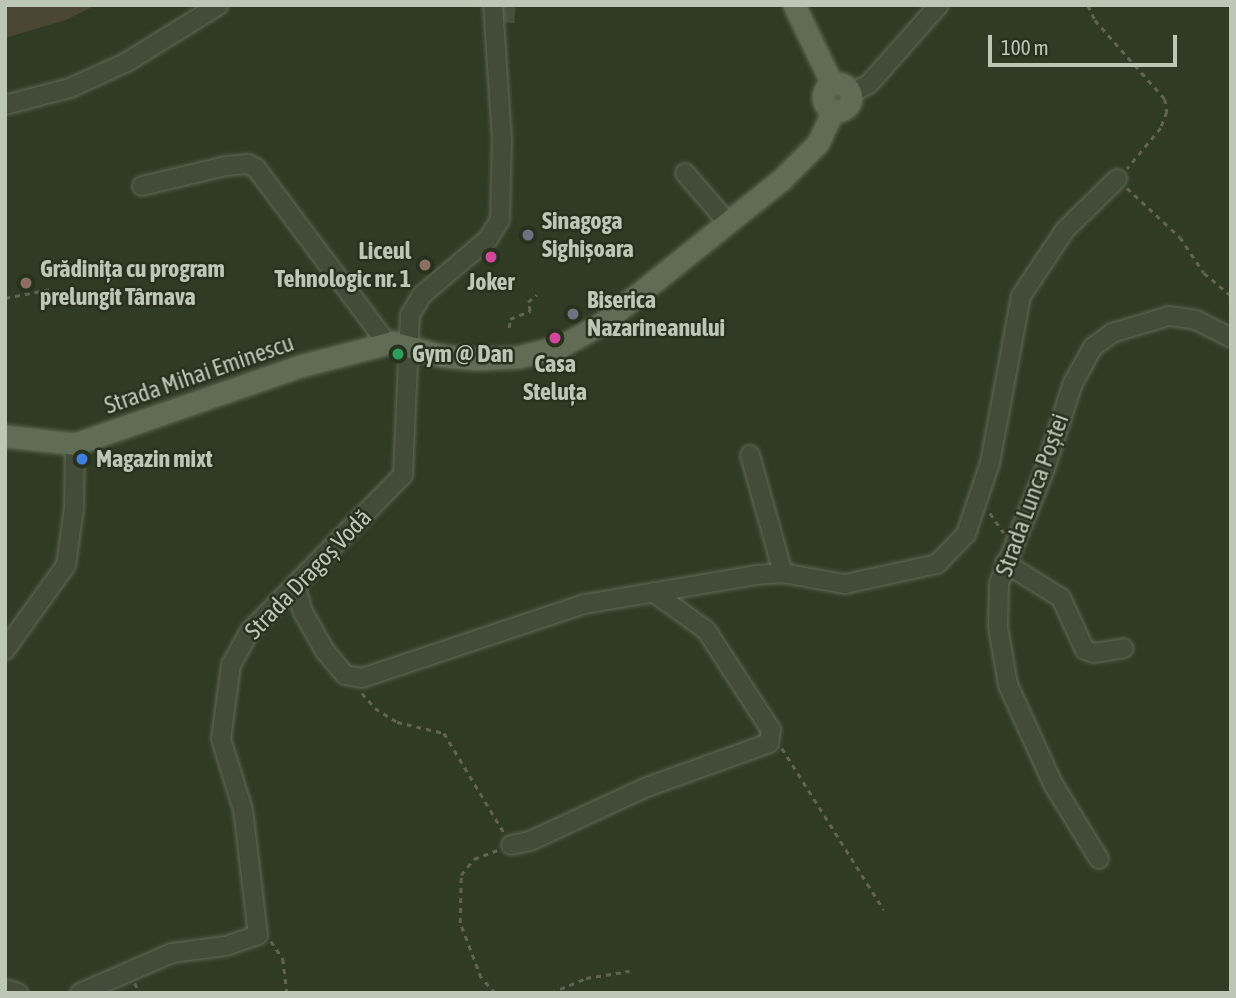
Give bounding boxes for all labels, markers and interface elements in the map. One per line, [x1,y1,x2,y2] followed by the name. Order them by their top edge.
[991,21,1180,65] scale bar
[1001,35,1049,59] text: 100 m
[542,207,634,263] place label: Sinagoga Sighișoara
[520,227,536,243] marker: Sinagoga Sighișoara
[274,237,411,293] place label: Liceul Tehnologic nr. 1
[483,249,499,265] marker: Joker
[40,255,225,311] place label: Grădinița cu program prelungit Târnava
[417,257,433,273] marker: Liceul Tehnologic nr. 1
[467,268,515,296] place label: Joker
[18,275,34,291] marker: Grădinița cu program prelungit Târnava
[587,286,725,342] place label: Biserica Nazarineanului
[565,306,581,322] marker: Biserica Nazarineanului
[101,328,297,420] street label: Strada Mihai Eminescu
[547,330,563,346] marker: Casa Steluța
[412,340,513,368] place label: Gym @ Dan
[390,346,406,362] marker: Gym @ Dan
[523,350,587,406] place label: Casa Steluța
[989,410,1075,580] street label: Strada Lunca Poștei
[96,445,213,473] place label: Magazin mixt
[74,451,90,467] marker: Magazin mixt
[239,503,377,645] street label: Strada Dragoș Vodă

